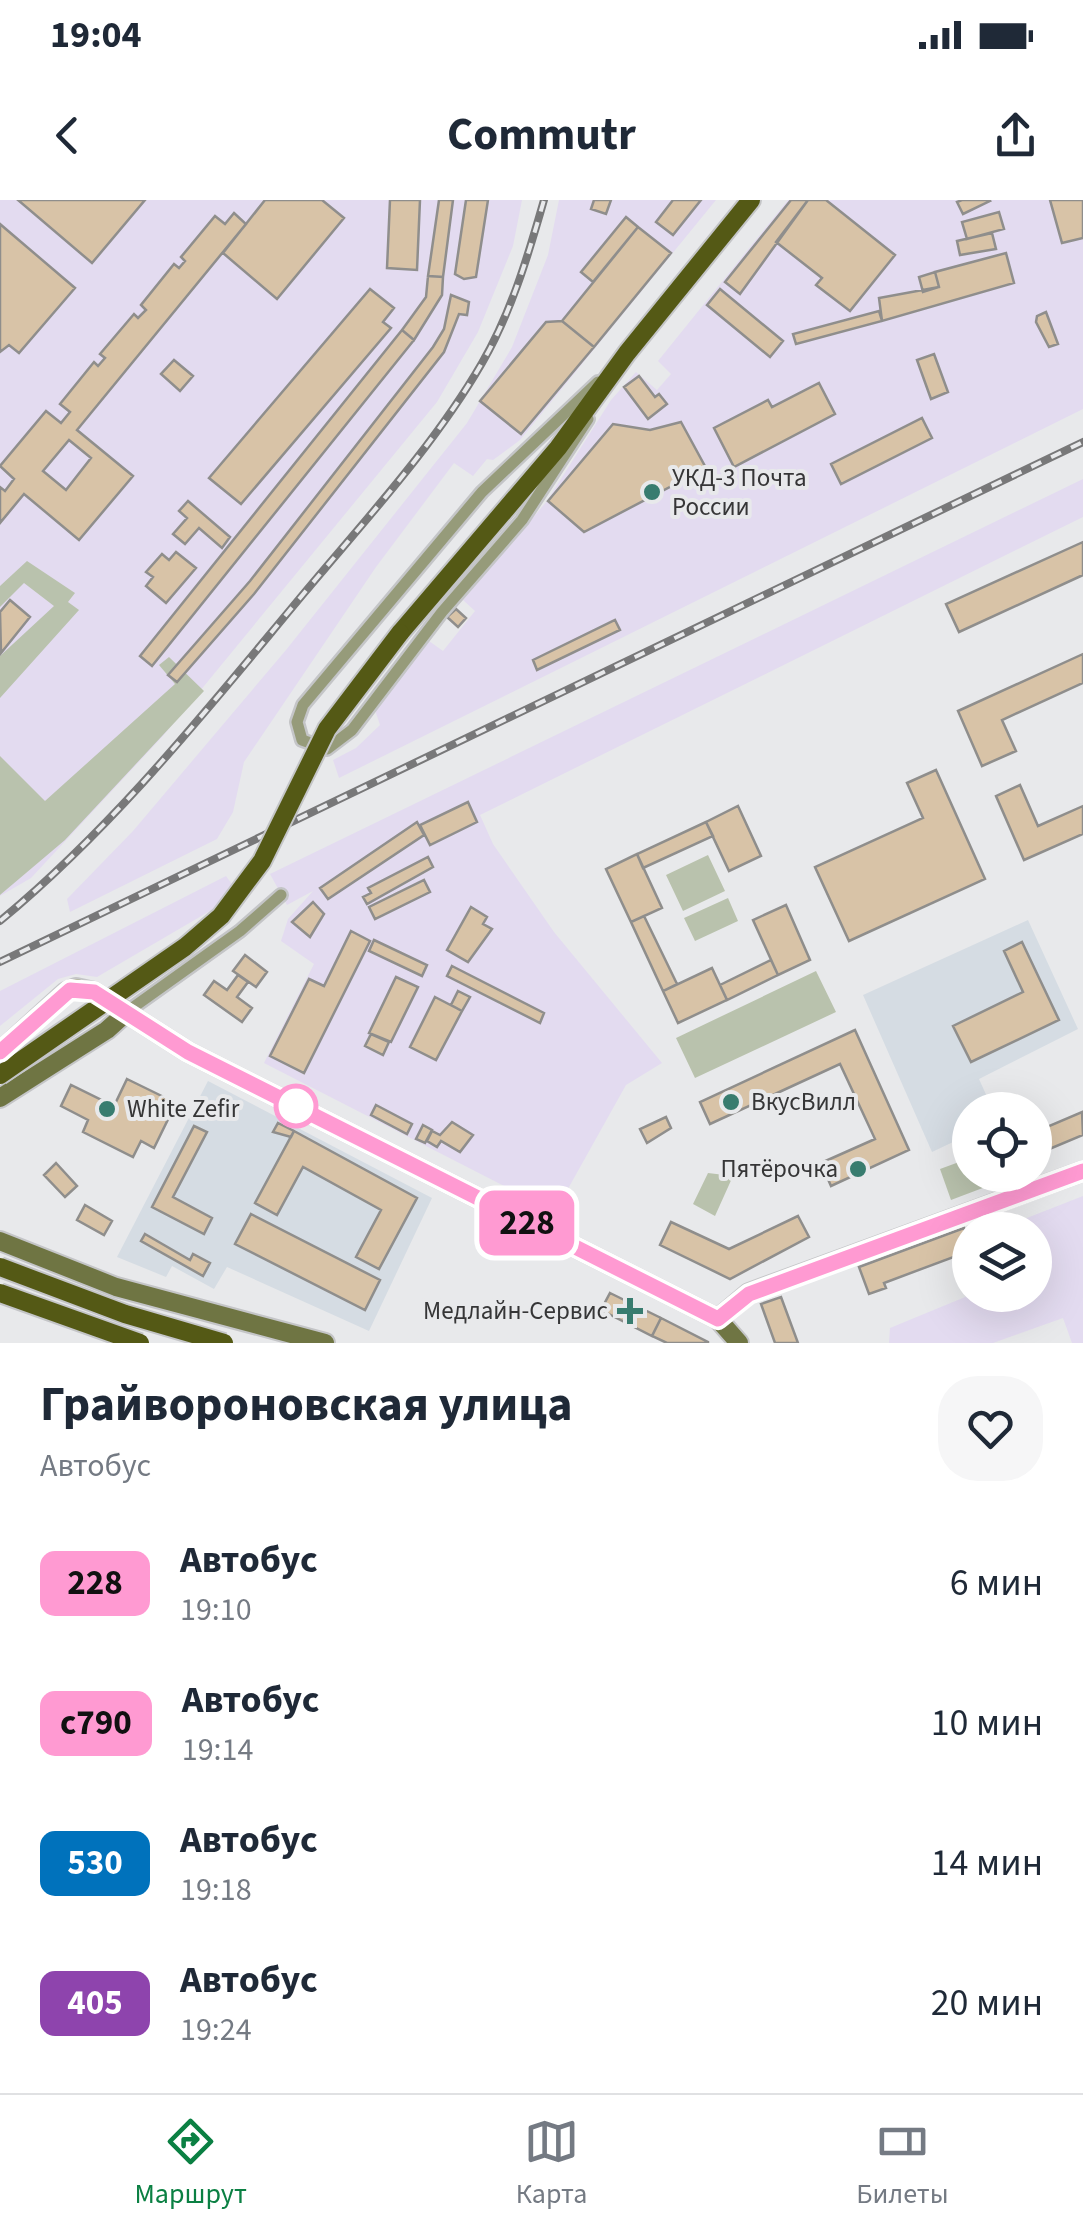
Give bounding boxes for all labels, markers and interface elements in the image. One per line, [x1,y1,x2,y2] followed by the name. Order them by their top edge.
[50,8,142,62] text: 19:04
[447,103,636,167] text: Commutr
[40,108,95,163] icon: back
[988,108,1043,163] icon: share
[672,460,807,525] place label: УКД-3 Почта России
[641,481,663,503] marker: УКД-3 Почта России
[751,1084,856,1120] place label: ВкусВилл
[275,1085,317,1127] unlabelled marker
[127,1091,240,1127] place label: White Zefir
[720,1091,742,1113] marker: ВкусВилл
[952,1092,1052,1312] map controls
[952,1092,1052,1192] button: locate
[96,1098,118,1120] marker: White Zefir
[720,1151,838,1187] place label: Пятёрочка
[847,1158,869,1180] marker: Пятёрочка
[470,1190,584,1256] line badge: 228
[499,1198,555,1248] text: 228
[952,1212,1052,1312] button: layers
[423,1293,608,1329] place label: Медлайн-Сервис
[617,1298,643,1324] marker: Медлайн-Сервис
[40,1371,572,1439] text: Грайвороновская улица
[938,1376,1043,1481] button: heart
[40,1443,151,1489] text: Автобус
[180,1533,318,1587] text: Автобус
[950,1556,1043,1610] text: 6 мин
[67,1558,123,1608] text: 228
[180,1587,252,1633] text: 19:10
[182,1673,320,1727] text: Автобус
[931,1696,1043,1750] text: 10 мин
[60,1698,132,1748] text: с790
[182,1727,253,1773] text: 19:14
[180,1813,318,1867] text: Автобус
[931,1836,1043,1890] text: 14 мин
[67,1838,123,1888] text: 530
[180,1867,252,1913] text: 19:18
[180,1953,318,2007] text: Автобус
[931,1976,1043,2030] text: 20 мин
[67,1978,123,2028] text: 405
[180,2007,252,2053] text: 19:24
[134,2114,247,2214] tab: Маршрут
[516,2114,587,2214] tab: Карта
[856,2114,949,2214] tab: Билеты

